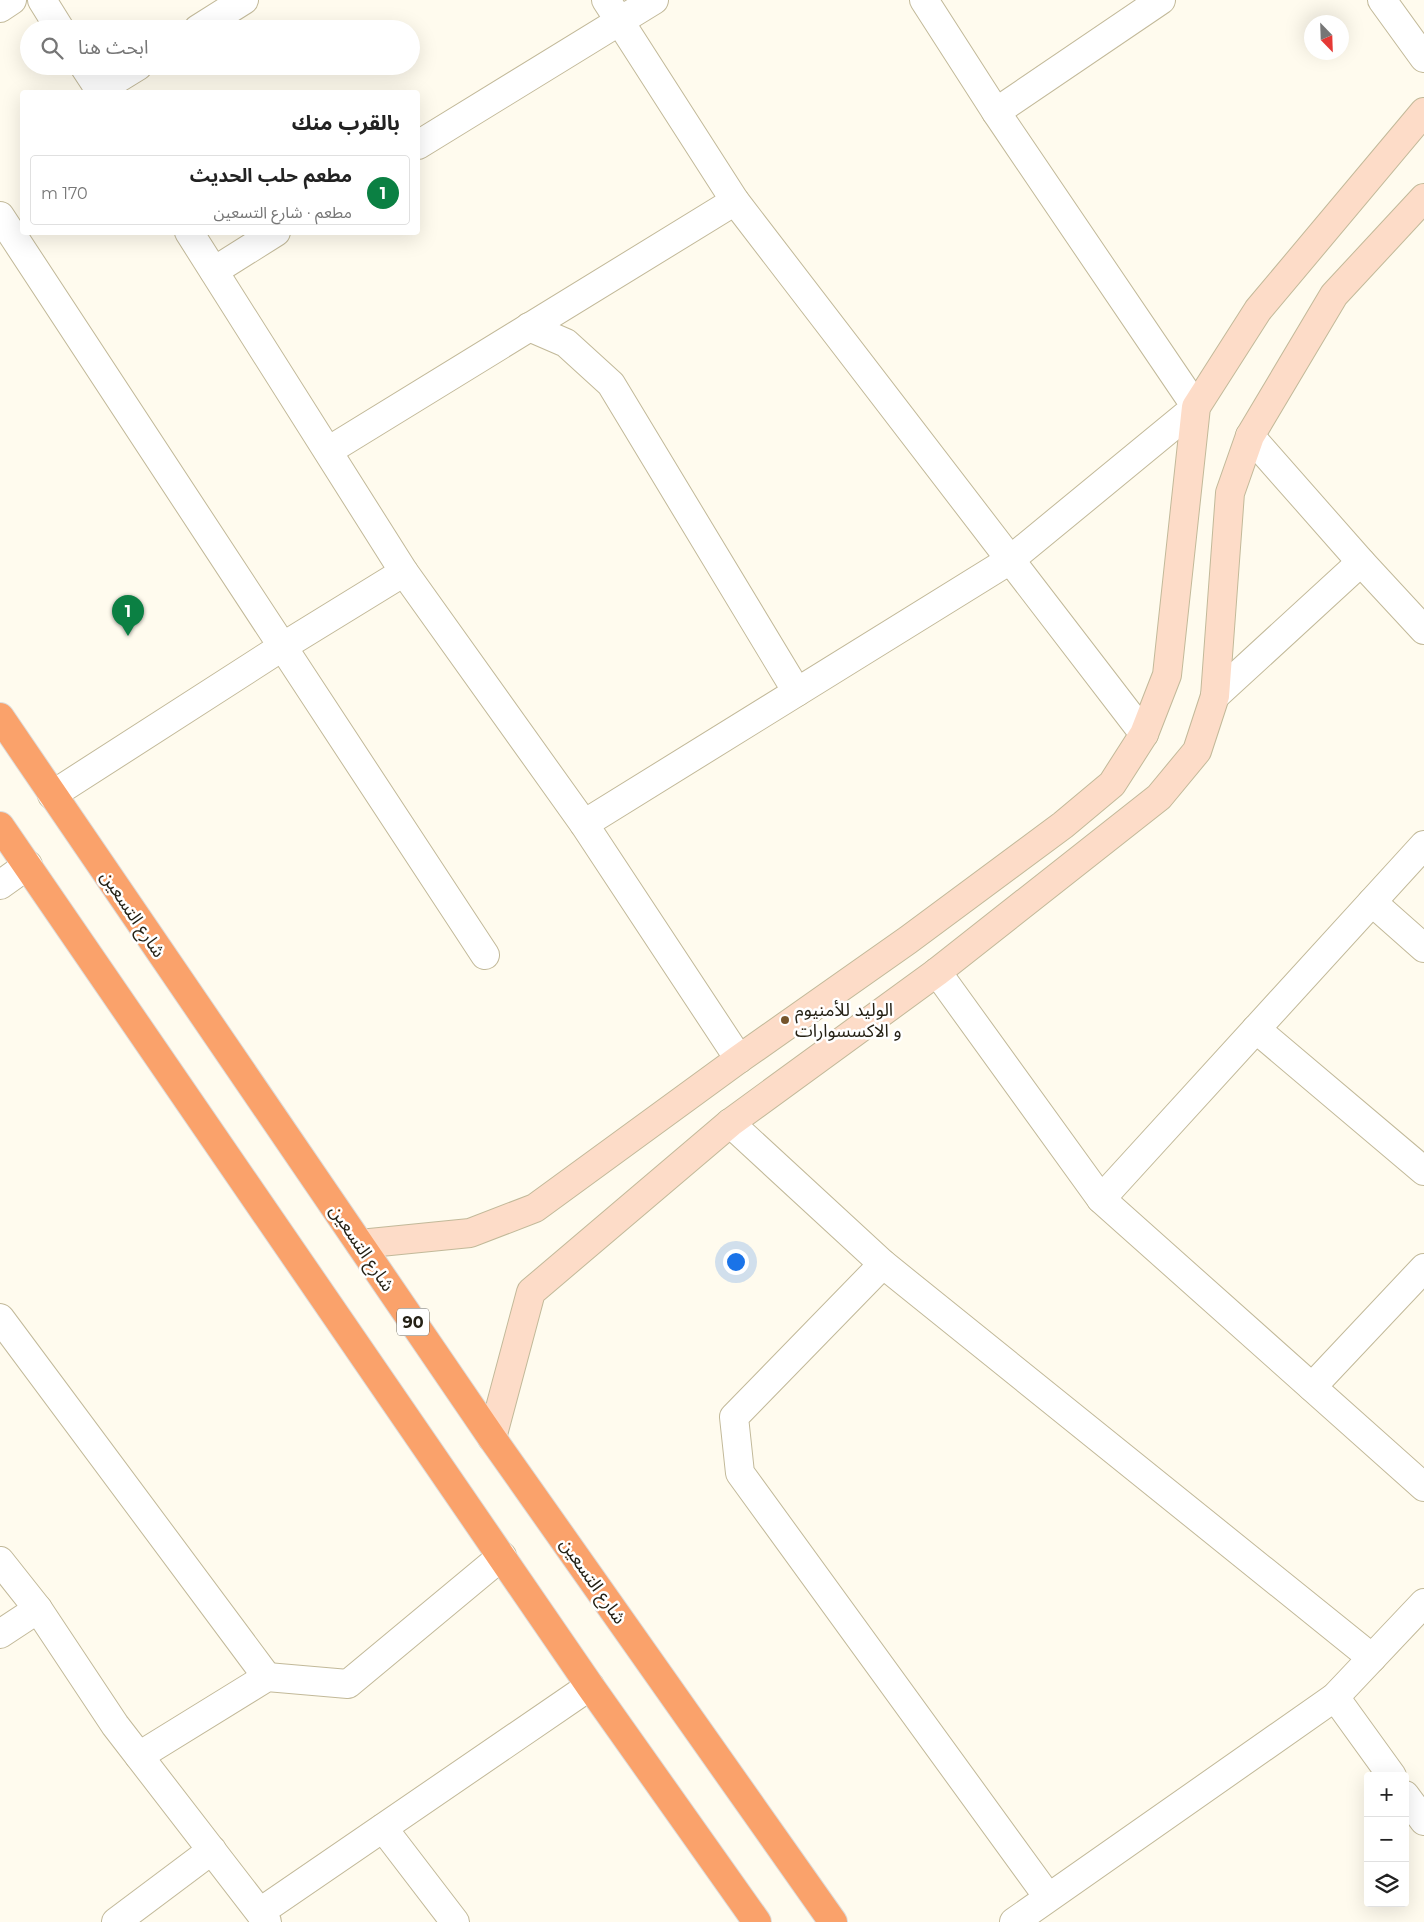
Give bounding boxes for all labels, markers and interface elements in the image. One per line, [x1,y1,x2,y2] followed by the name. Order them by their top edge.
[1304,15,1349,60] north arrow
[20,20,420,75] search box
[38,34,66,62] icon: search
[78,36,148,59] text: ابحث هنا
[292,110,400,135] text: بالقرب منك
[190,164,352,187] text: مطعم حلب الحديث
[41,184,88,203] text: 170 m
[380,184,386,203] text: 1
[214,203,352,222] text: مطعم · شارع التسعين
[112,595,144,636] pin: 1
[93,866,170,963] street label: شارع التسعين
[795,999,902,1042] place label: الوليد للأمنيوم و الاكسسوارات
[779,1014,791,1026] marker: الوليد للأمنيوم و الاكسسوارات
[322,1200,399,1297] street label: شارع التسعين
[723,1249,749,1275] your location
[397,1308,429,1335] road number: 90
[553,1534,631,1630] street label: شارع التسعين
[1364,1772,1409,1907] map controls
[1364,1772,1409,1817] button: +
[1364,1817,1409,1862] button: −
[1364,1862,1409,1907] button: layers

